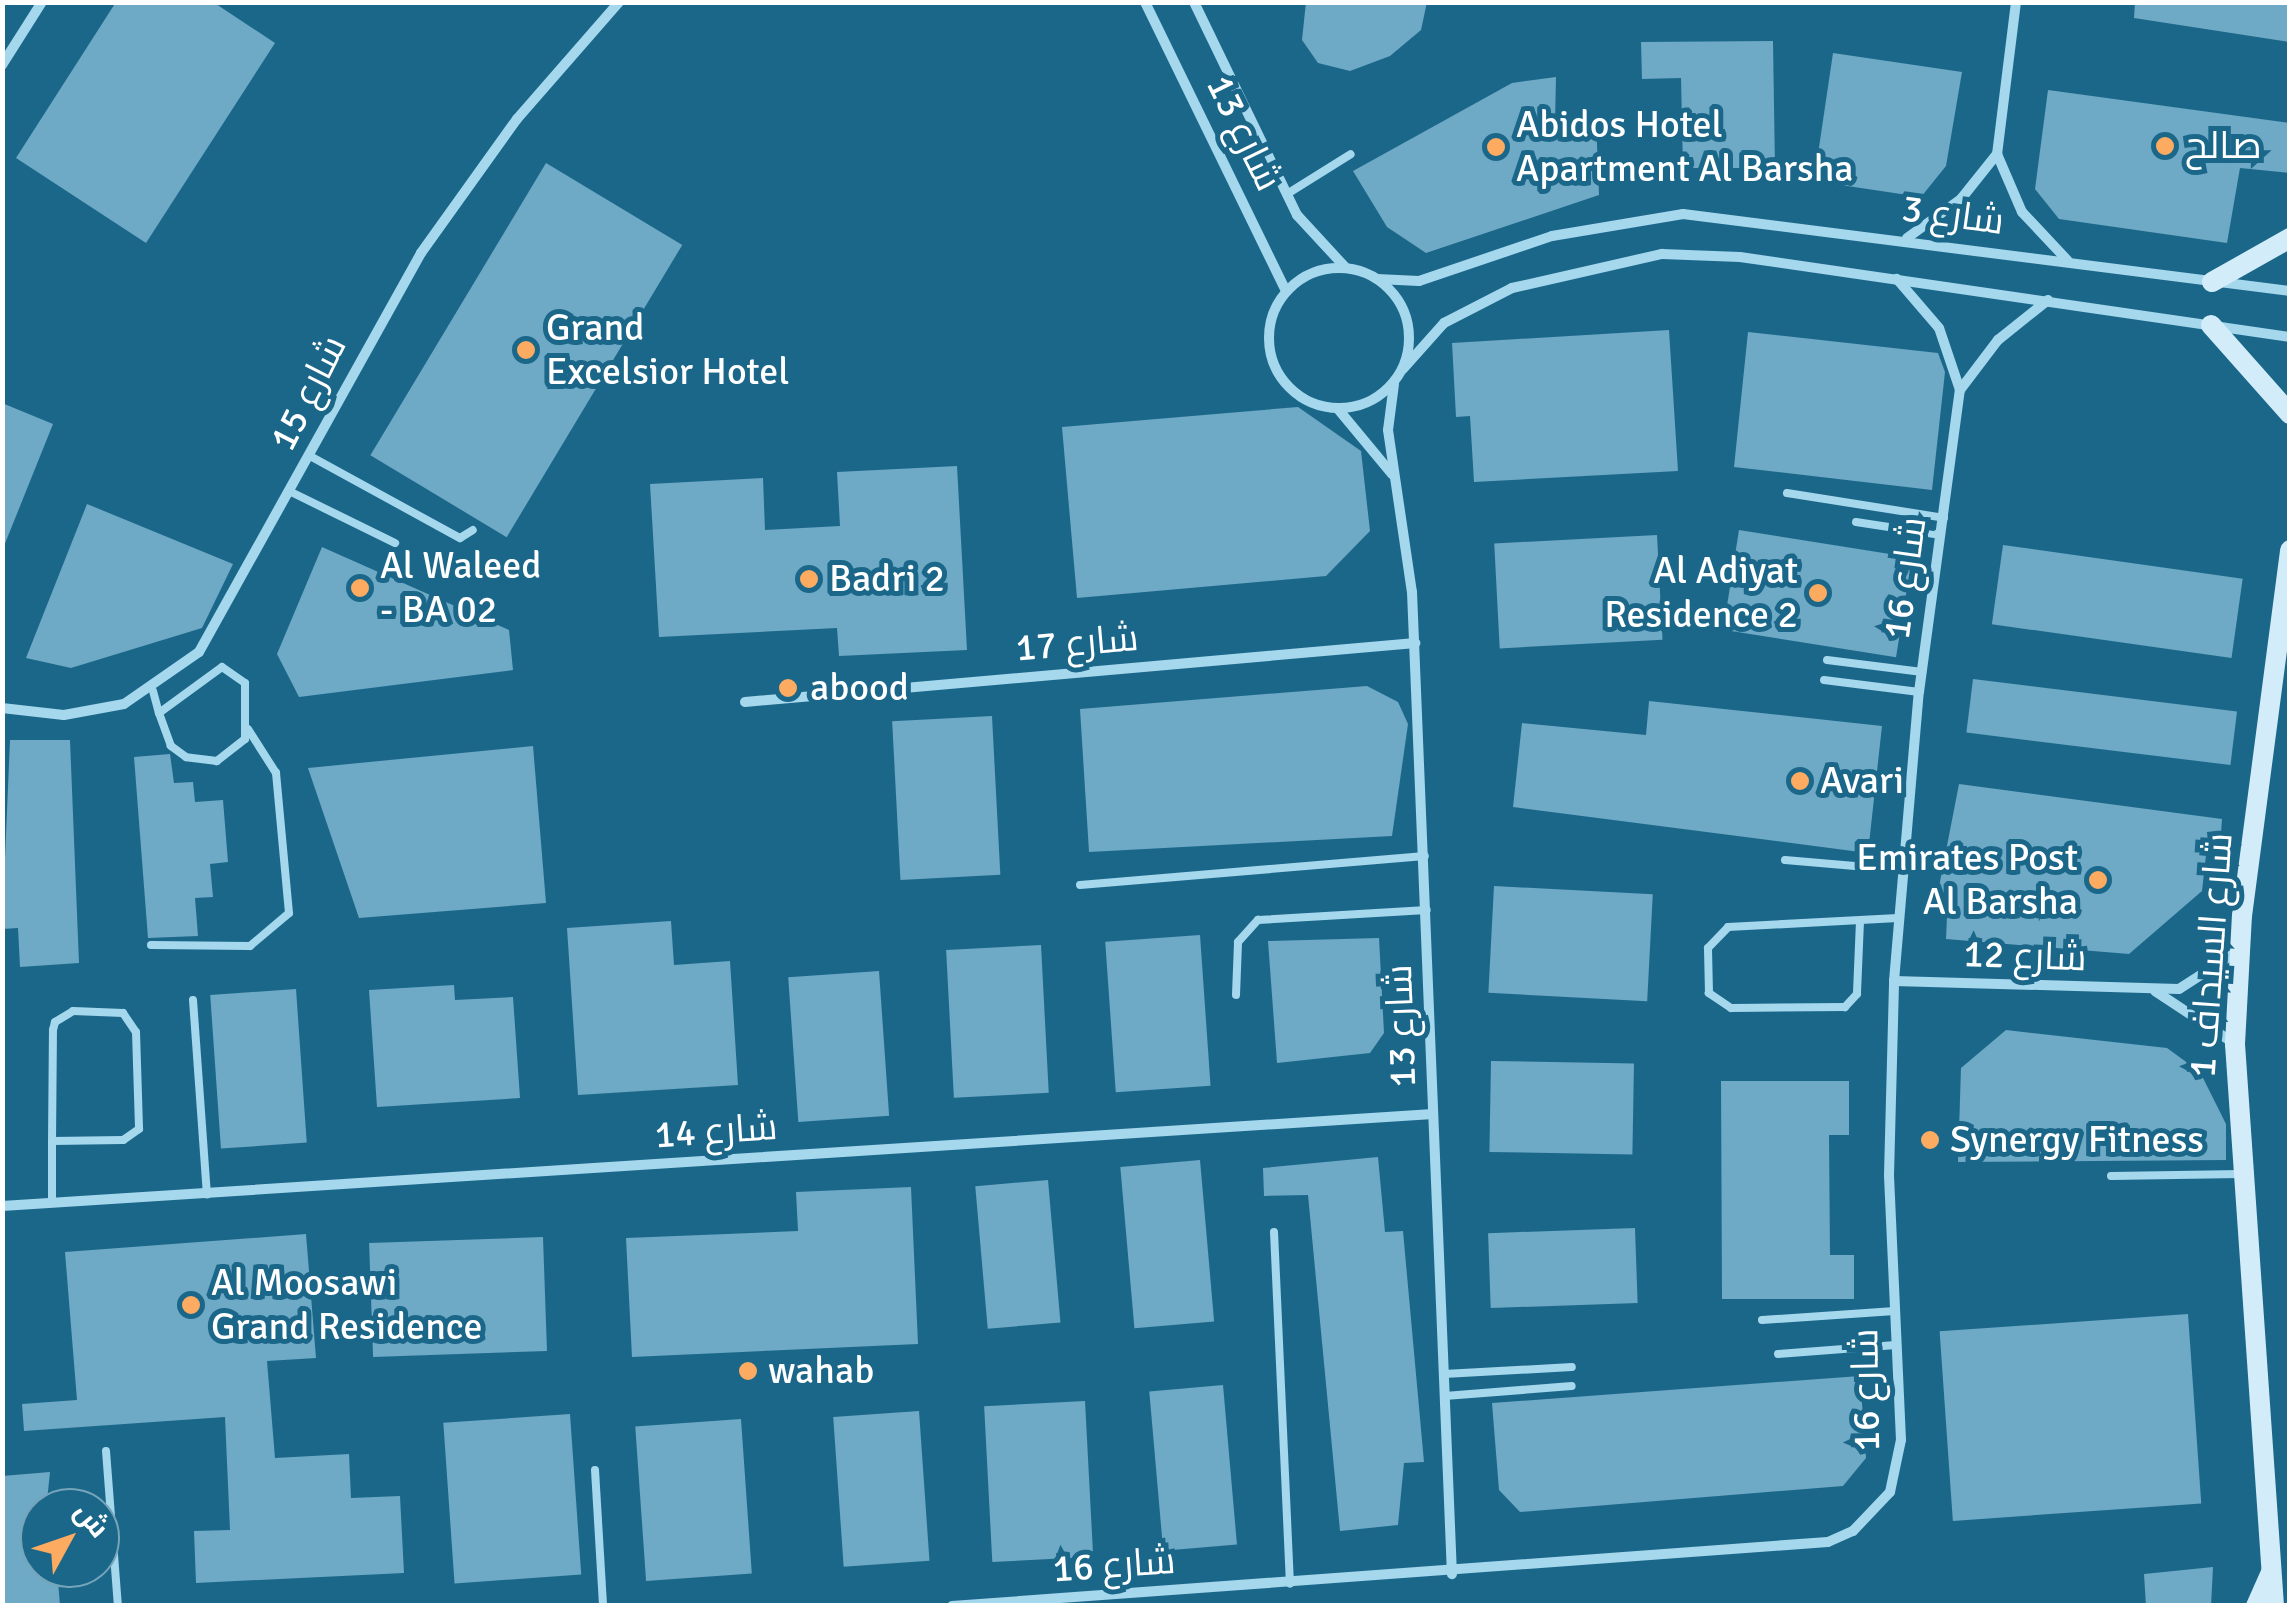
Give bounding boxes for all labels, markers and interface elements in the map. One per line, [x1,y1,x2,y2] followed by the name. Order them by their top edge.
[1197,68,1291,198] street label: شارع 13
[1516,102,1854,192] place label: Abidos Hotel Apartment Al Barsha
[2185,123,2262,169] place label: صالح
[2154,135,2176,157] marker: صالح
[1485,136,1507,158] marker: Abidos Hotel Apartment Al Barsha
[1899,185,2007,245] street label: شارع 3
[546,305,789,394] place label: Grand Excelsior Hotel
[260,328,356,458] street label: شارع 15
[515,339,537,361] marker: Grand Excelsior Hotel
[1874,514,1936,642] street label: شارع 16
[380,543,541,632] place label: Al Waleed - BA 02
[1604,548,1798,638] place label: Al Adiyat Residence 2
[829,556,945,602] place label: Badri 2
[798,568,820,590] marker: Badri 2
[349,577,371,599] marker: Al Waleed - BA 02
[1807,582,1829,604] marker: Al Adiyat Residence 2
[1014,615,1140,671] street label: شارع 17
[810,665,909,711] place label: abood
[775,675,801,701] marker: abood
[1820,758,1904,804] place label: Avari
[1789,770,1811,792] marker: Avari
[2180,831,2242,1079] street label: شارع السيداف 1
[1856,835,2078,924] place label: Emirates Post Al Barsha
[2087,869,2109,891] marker: Emirates Post Al Barsha
[1963,931,2087,981] street label: شارع 12
[1376,964,1426,1088] street label: شارع 13
[653,1104,779,1158] street label: شارع 14
[1950,1117,2204,1163] place label: Synergy Fitness
[1919,1129,1941,1151] marker: Synergy Fitness
[211,1260,483,1350] place label: Al Moosawi Grand Residence
[180,1294,202,1316] marker: Al Moosawi Grand Residence
[1842,1328,1890,1452] street label: شارع 16
[768,1348,874,1394] place label: wahab
[737,1360,759,1382] marker: wahab
[20,1488,120,1588] north arrow
[67,1495,116,1545] text: ش
[1051,1538,1177,1592] street label: شارع 16

